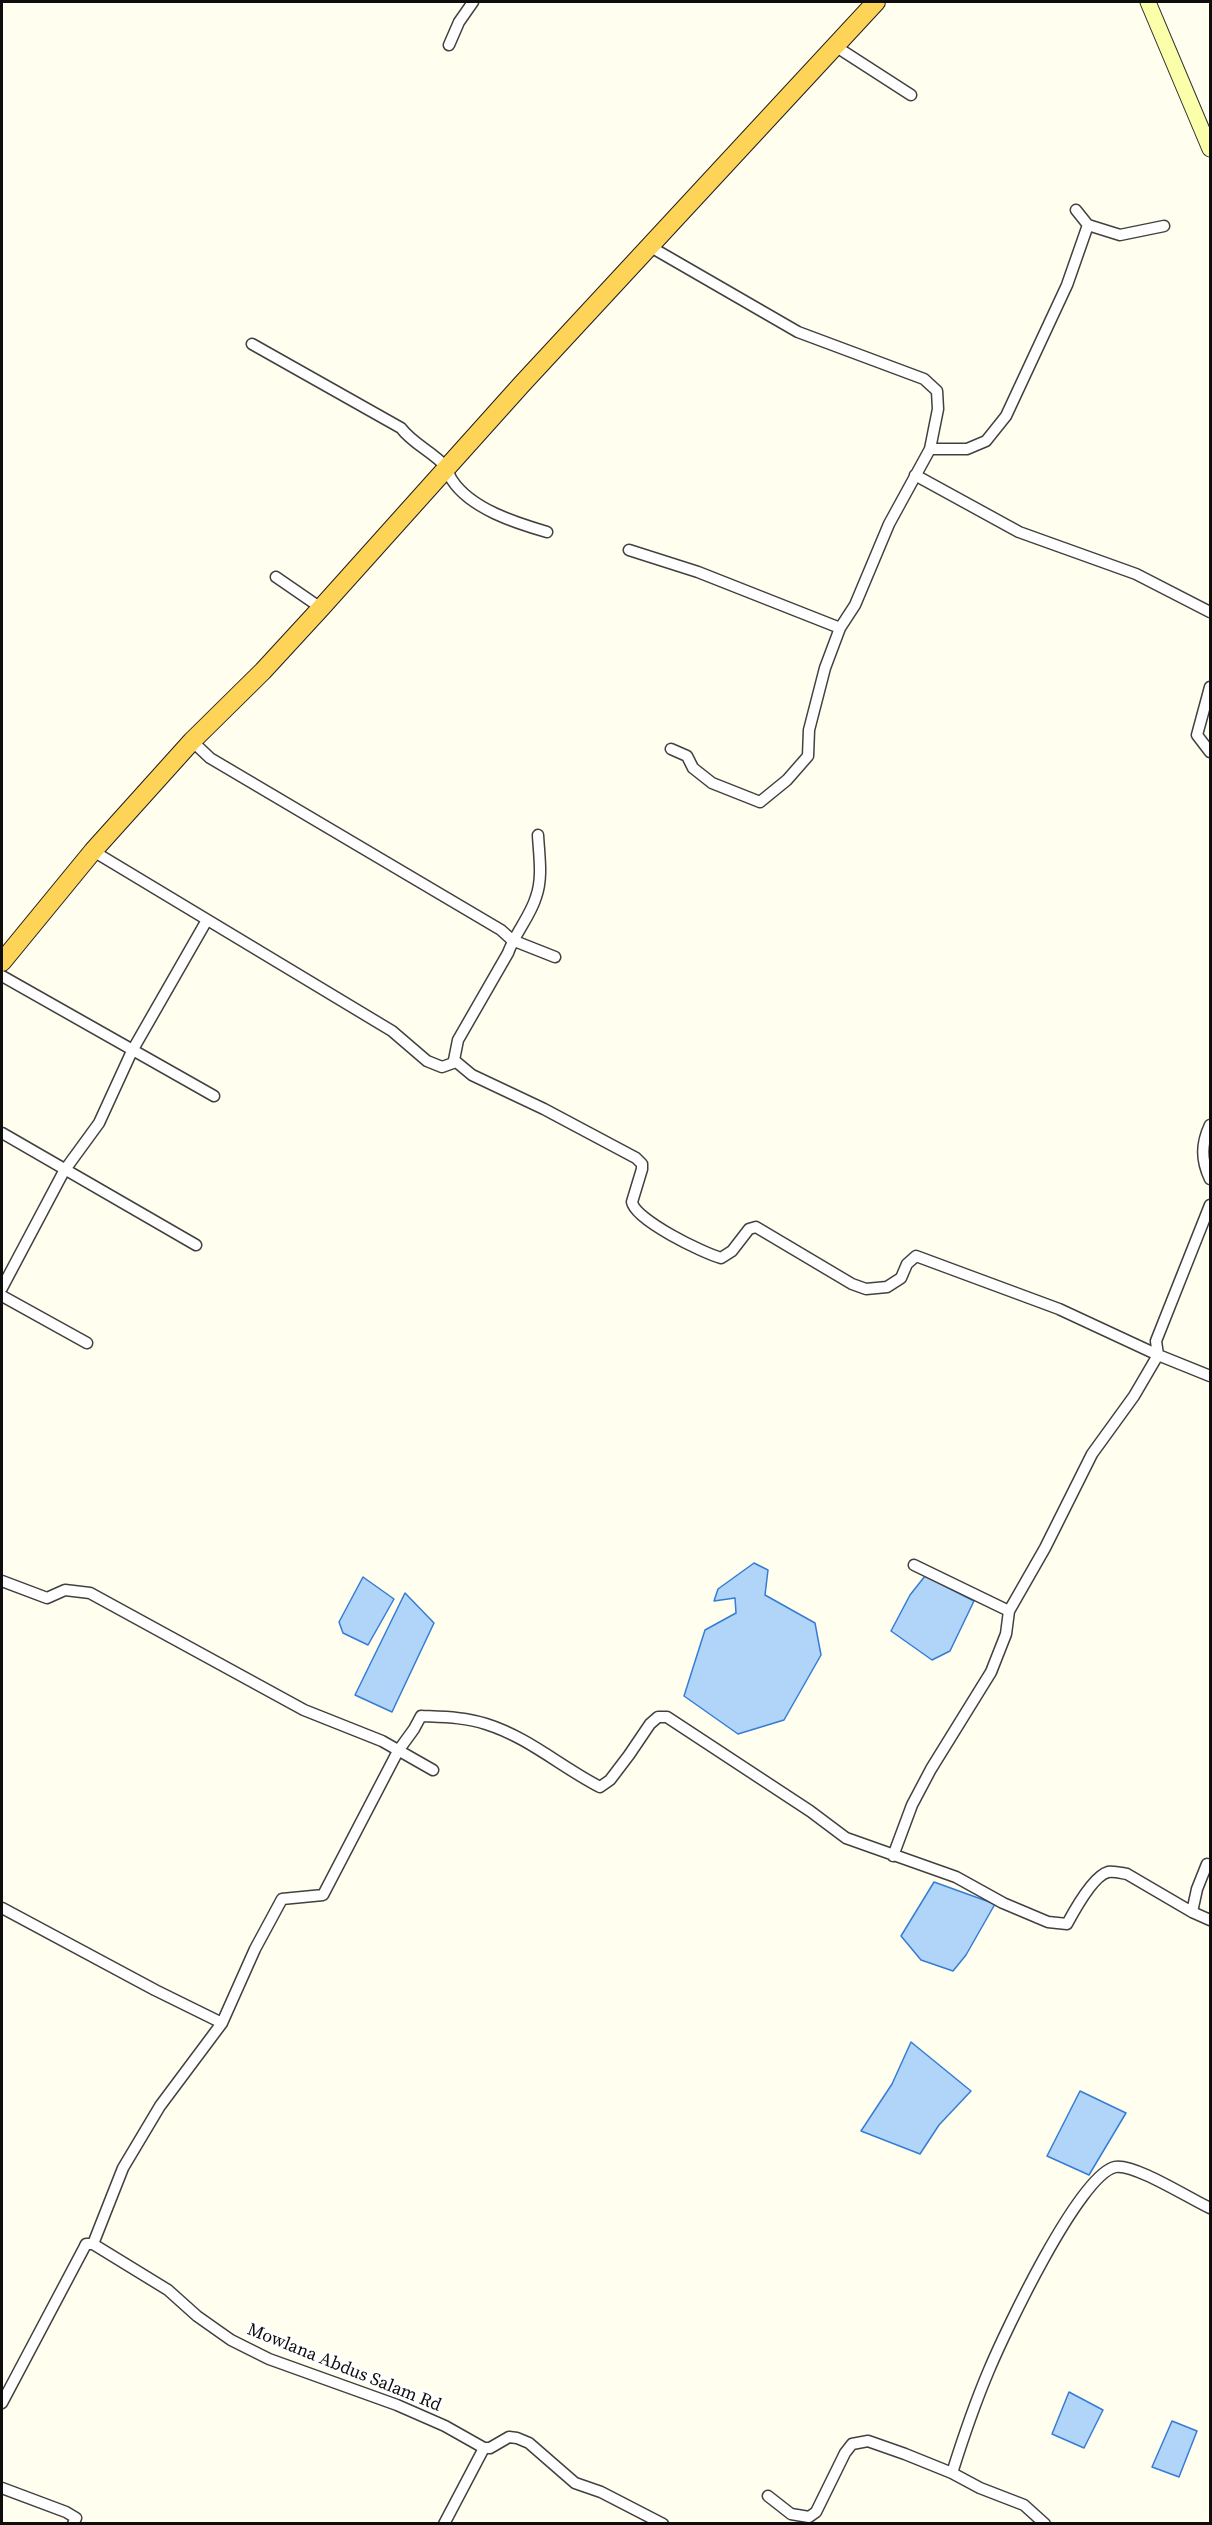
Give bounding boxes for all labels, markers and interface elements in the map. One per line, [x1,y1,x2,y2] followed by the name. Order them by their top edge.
[244,2319,444,2417] street label: Mowlana Abdus Salam Rd

